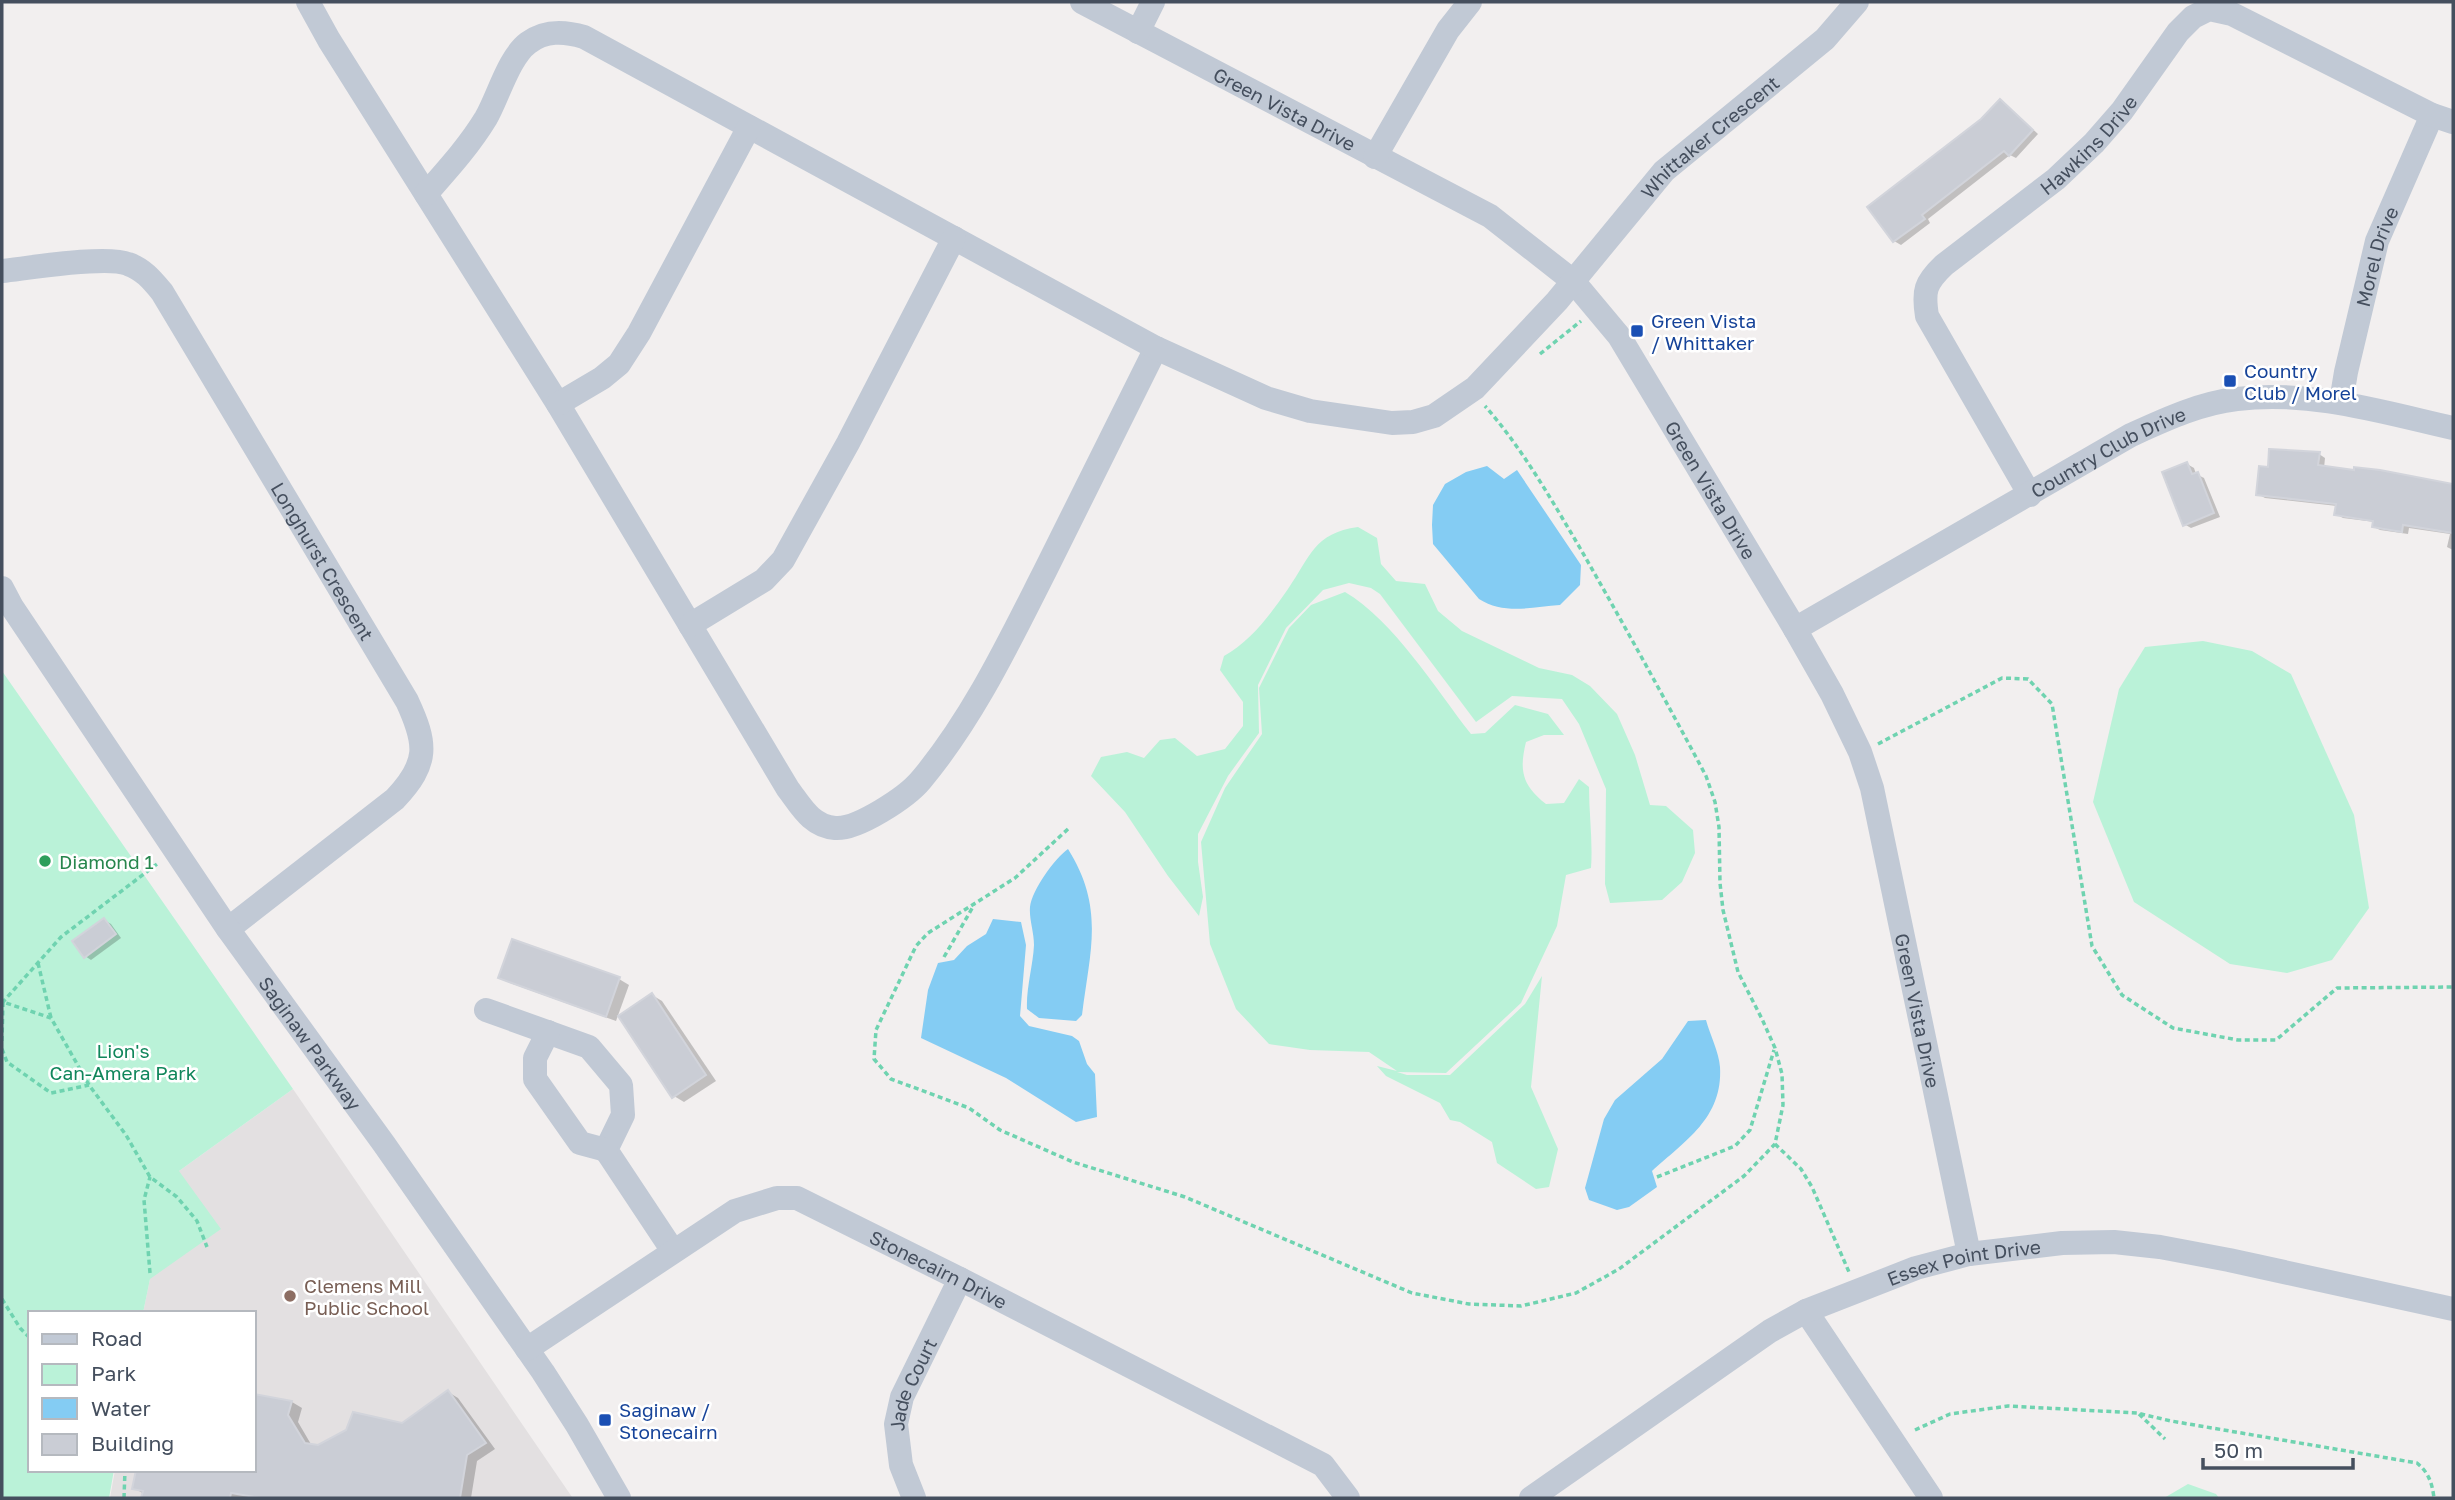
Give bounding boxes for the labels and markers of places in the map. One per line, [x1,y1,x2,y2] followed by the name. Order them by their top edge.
[1651,309,1756,354] place label: Green Vista / Whittaker
[1629,323,1645,339] marker: Green Vista / Whittaker
[2244,359,2357,404] place label: Country Club / Morel
[2222,373,2238,389] marker: Country Club / Morel
[59,850,154,873] place label: Diamond 1
[37,853,53,869] marker: Diamond 1
[304,1274,429,1319] place label: Clemens Mill Public School
[282,1288,298,1304] marker: Clemens Mill Public School
[619,1398,718,1443] place label: Saginaw / Stonecairn
[597,1412,613,1428] marker: Saginaw / Stonecairn

